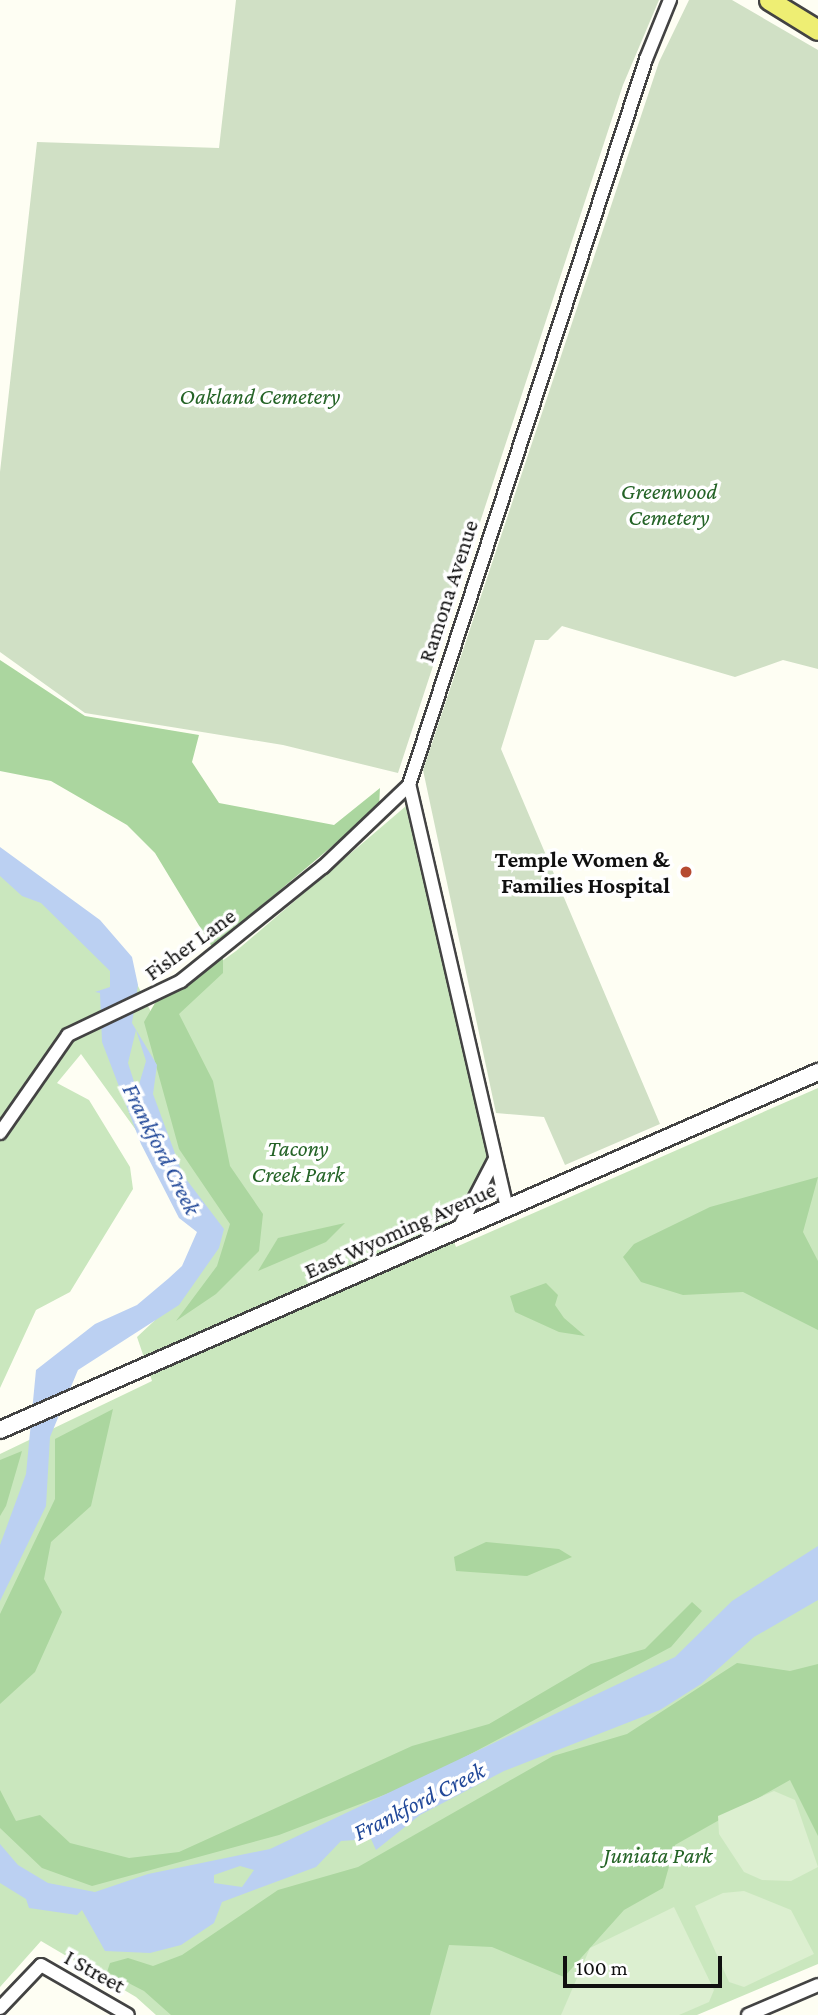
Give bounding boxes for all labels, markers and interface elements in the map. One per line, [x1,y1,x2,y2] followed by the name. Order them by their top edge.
[180,382,340,410] park label: Oakland Cemetery
[621,477,717,531] park label: Greenwood Cemetery
[412,516,484,666] street label: Ramona Avenue
[495,845,670,899] place label: Temple Women & Families Hospital
[676,862,696,882] marker: Temple Women & Families Hospital
[139,902,241,986] street label: Fisher Lane
[116,1078,208,1220] water label: Frankford Creek
[252,1134,344,1188] park label: Tacony Creek Park
[300,1175,500,1285] street label: East Wyoming Avenue
[348,1755,490,1847] water label: Frankford Creek
[604,1841,712,1869] park label: Juniata Park
[566,1941,725,1985] scale bar
[60,1943,130,1999] street label: I Street
[576,1956,628,1980] text: 100 m

